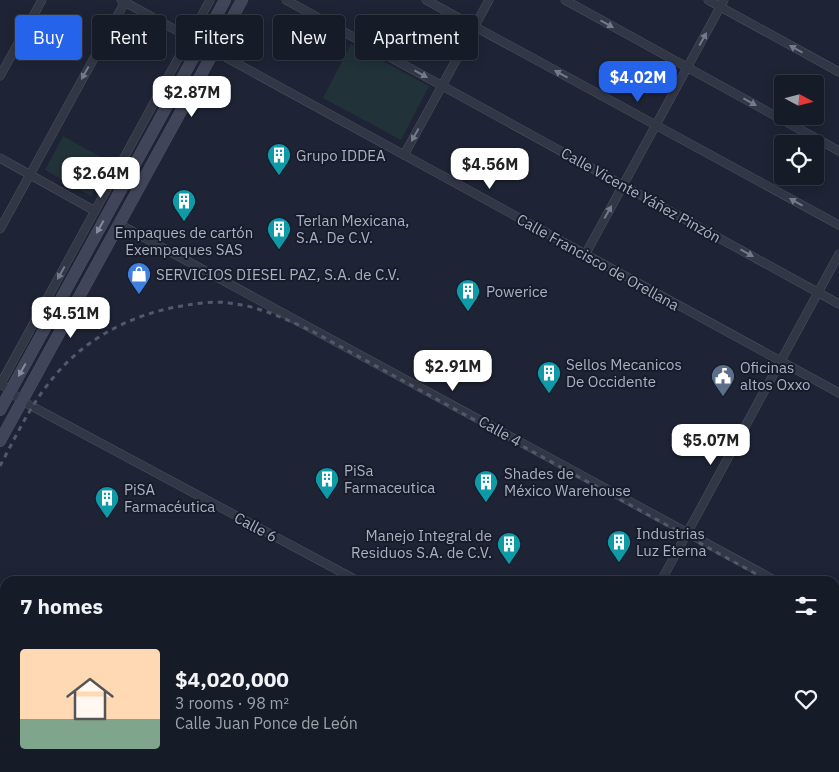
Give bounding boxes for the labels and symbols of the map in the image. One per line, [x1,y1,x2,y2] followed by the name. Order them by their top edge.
[601,19,614,28] one-way arrow
[699,31,707,46] one-way arrow
[789,45,804,53] one-way arrow
[597,61,679,103] pin: $4.02M
[81,67,90,80] one-way arrow
[413,70,428,78] one-way arrow
[554,70,569,78] one-way arrow
[774,75,824,125] north arrow
[151,76,233,118] pin: $2.87M
[742,98,757,106] one-way arrow
[411,128,419,142] one-way arrow
[266,142,292,176] building icon: Grupo IDDEA
[558,143,724,247] street label: Calle Vicente Yáñez Pinzón
[296,146,386,165] place label: Grupo IDDEA
[449,148,531,190] pin: $4.56M
[60,156,142,199] pin: $2.64M
[171,188,197,222] building icon: Empaques de cartón Exempaques SAS
[789,197,803,206] one-way arrow
[604,205,613,219] one-way arrow
[514,209,682,315] street label: Calle Francisco de Orellana
[296,211,409,247] place label: Terlan Mexicana, S.A. De C.V.
[266,216,292,250] building icon: Terlan Mexicana, S.A. De C.V.
[96,220,105,234] one-way arrow
[115,223,253,259] place label: Empaques de cartón Exempaques SAS
[741,249,754,258] one-way arrow
[126,261,152,295] shop icon: SERVICIOS DIESEL PAZ, S.A. de C.V.
[156,265,400,284] place label: SERVICIOS DIESEL PAZ, S.A. de C.V.
[57,266,65,281] one-way arrow
[455,278,481,312] building icon: Powerice
[486,282,548,301] place label: Powerice
[30,296,112,339] pin: $4.51M
[412,350,494,392] pin: $2.91M
[566,355,682,391] place label: Sellos Mecanicos De Occidente
[740,358,811,394] place label: Oficinas altos Oxxo
[536,360,562,394] building icon: Sellos Mecanicos De Occidente
[18,363,27,376] one-way arrow
[710,363,736,397] public building icon: Oficinas altos Oxxo
[475,411,525,451] street label: Calle 4
[670,424,752,466] pin: $5.07M
[344,461,435,497] place label: PiSa Farmaceutica
[504,464,631,500] place label: Shades de México Warehouse
[314,466,340,500] building icon: PiSa Farmaceutica
[473,469,499,503] building icon: Shades de México Warehouse
[124,480,215,516] place label: PiSA Farmacéutica
[94,485,120,519] building icon: PiSA Farmacéutica
[231,508,281,546] street label: Calle 6
[636,524,707,560] place label: Industrias Luz Eterna
[351,526,492,562] place label: Manejo Integral de Residuos S.A. de C.V.
[606,529,632,563] building icon: Industrias Luz Eterna
[496,531,522,565] building icon: Manejo Integral de Residuos S.A. de C.V.

